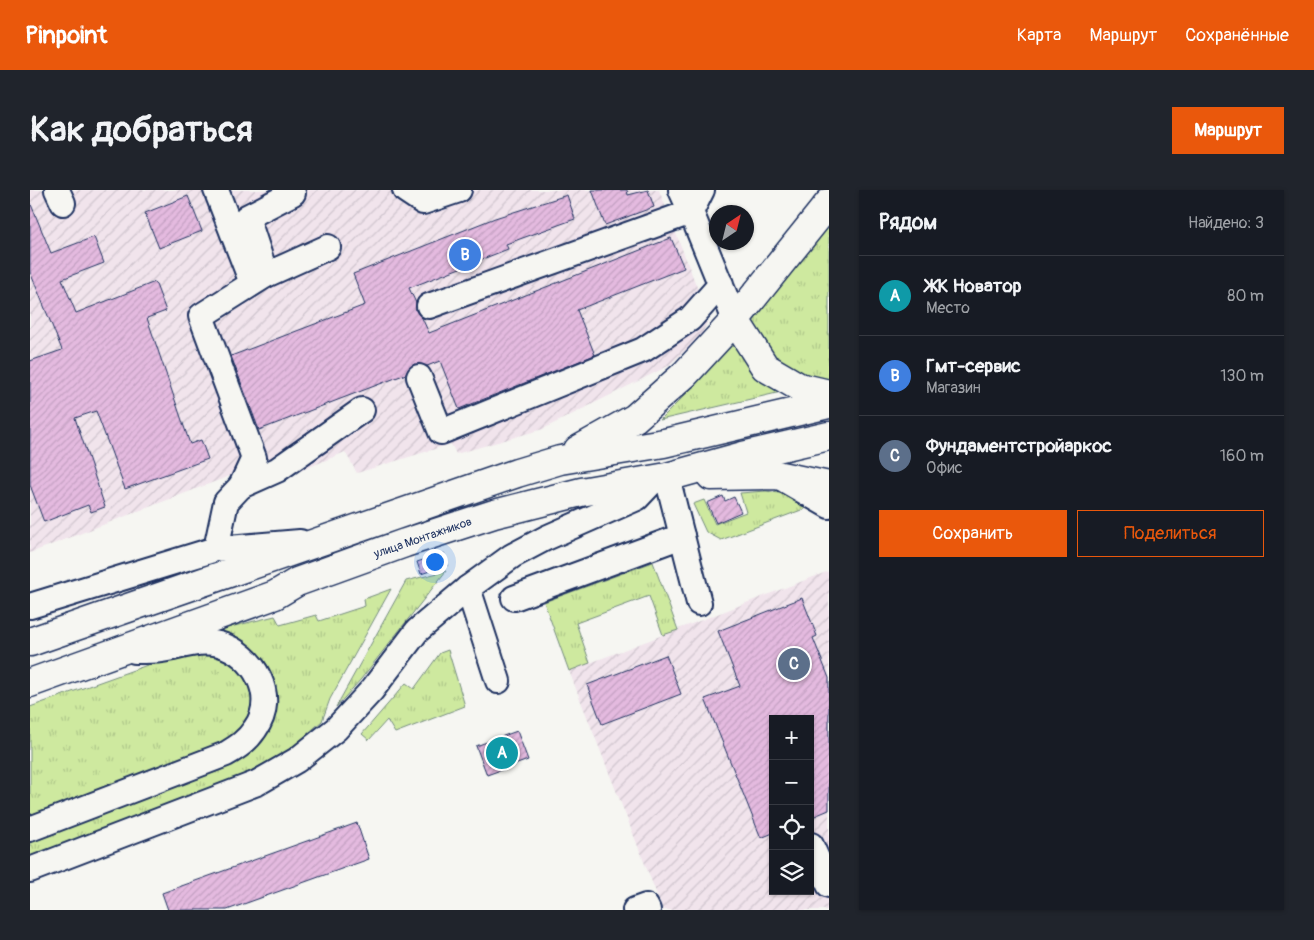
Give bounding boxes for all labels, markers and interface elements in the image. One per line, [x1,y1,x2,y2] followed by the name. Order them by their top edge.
[25,21,107,50] text: Pinpoint
[1017,24,1061,47] text: Карта
[1089,24,1157,47] text: Маршрут
[1185,24,1289,47] text: Сохранённые
[1172,107,1284,154] button: Маршрут
[30,108,253,152] text: Как добраться
[709,205,754,250] north arrow
[879,209,937,236] text: Рядом
[1188,213,1264,233] text: Найдено: 3
[449,236,481,274] pin: B
[926,274,1022,298] text: ЖК Новатор
[890,286,900,306] text: A
[1227,286,1264,306] text: 80 m
[926,298,970,318] text: Место
[926,354,1021,378] text: Гмт-сервис
[890,366,900,386] text: B
[1220,366,1264,386] text: 130 m
[926,378,981,398] text: Магазин
[926,434,1112,458] text: Фундаментстройаркос
[890,446,900,466] text: C
[1220,446,1264,466] text: 160 m
[926,458,963,478] text: Офис
[879,510,1067,557] button: Сохранить
[1077,510,1264,557] button: Поделиться
[371,514,474,562] street label: улица Монтажников
[422,549,448,575] your location
[778,645,810,683] pin: C
[769,715,814,895] map controls
[769,715,814,760] button: +
[486,734,518,772] pin: A
[769,760,814,805] button: −
[769,805,814,850] button: locate
[769,850,814,895] button: layers

